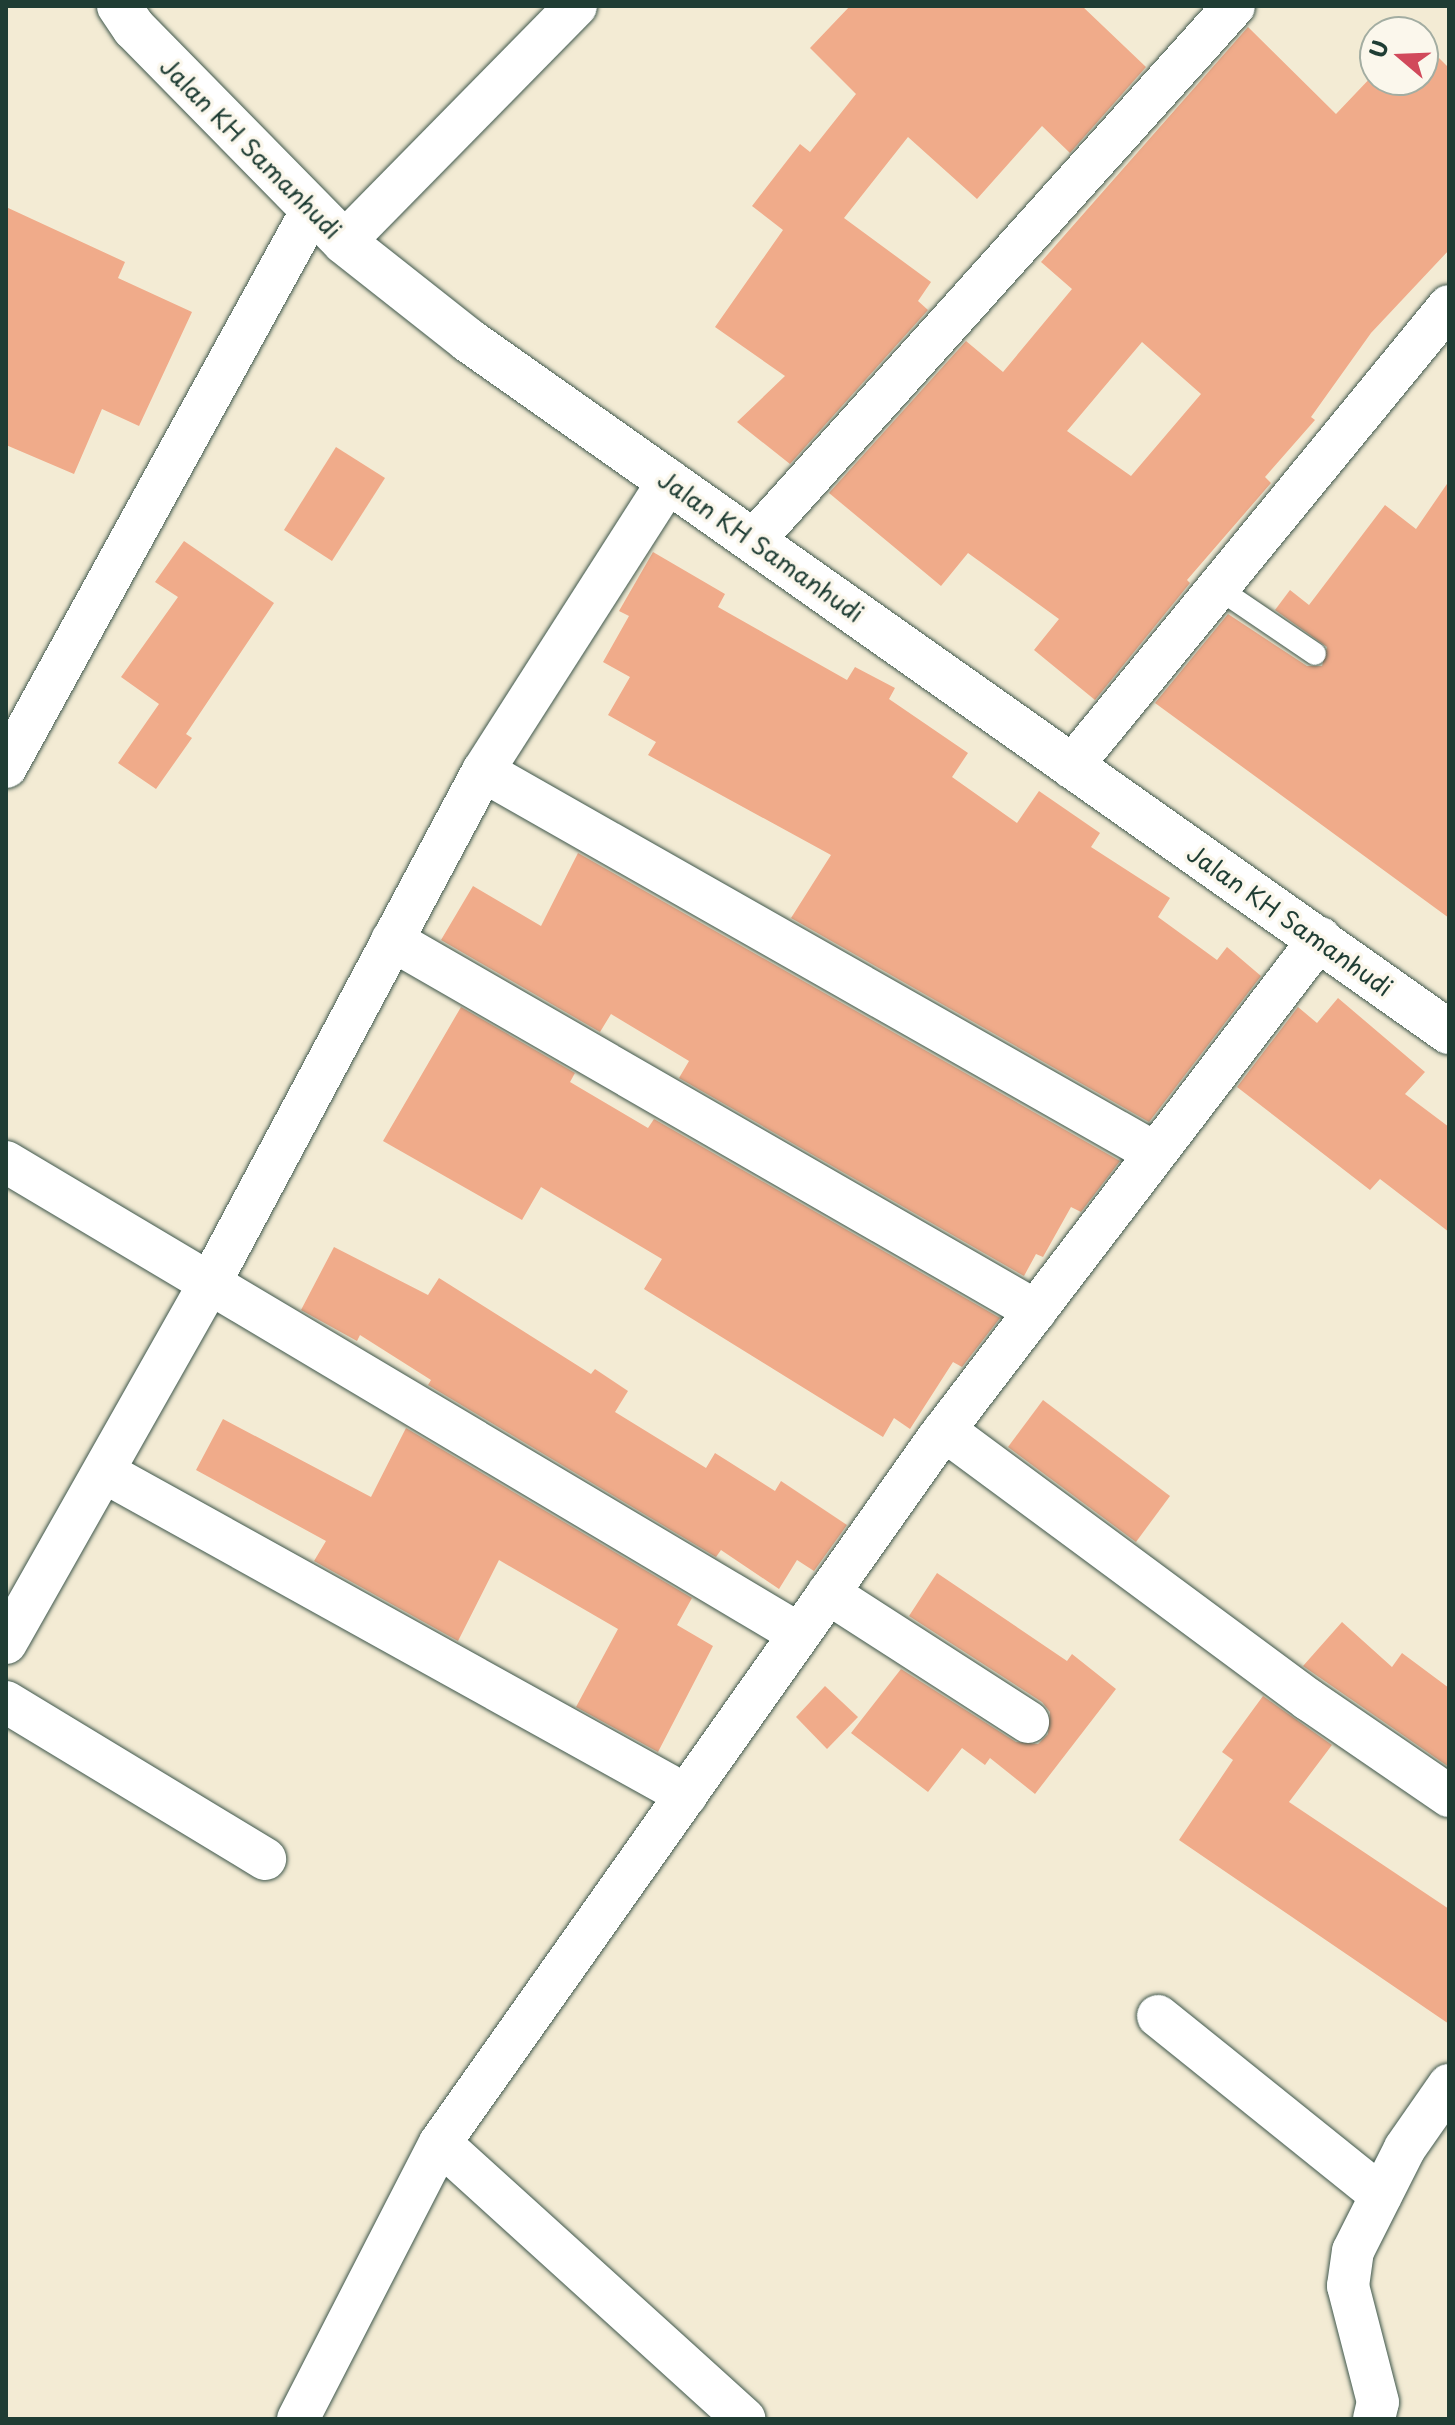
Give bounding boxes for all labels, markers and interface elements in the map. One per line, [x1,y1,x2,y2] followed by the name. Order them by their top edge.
[1359,16,1439,96] north arrow
[1359,35,1396,62] text: U
[154,51,348,245] street label: Jalan KH Samanhudi
[652,464,870,628] street label: Jalan KH Samanhudi
[1181,838,1399,1002] street label: Jalan KH Samanhudi

